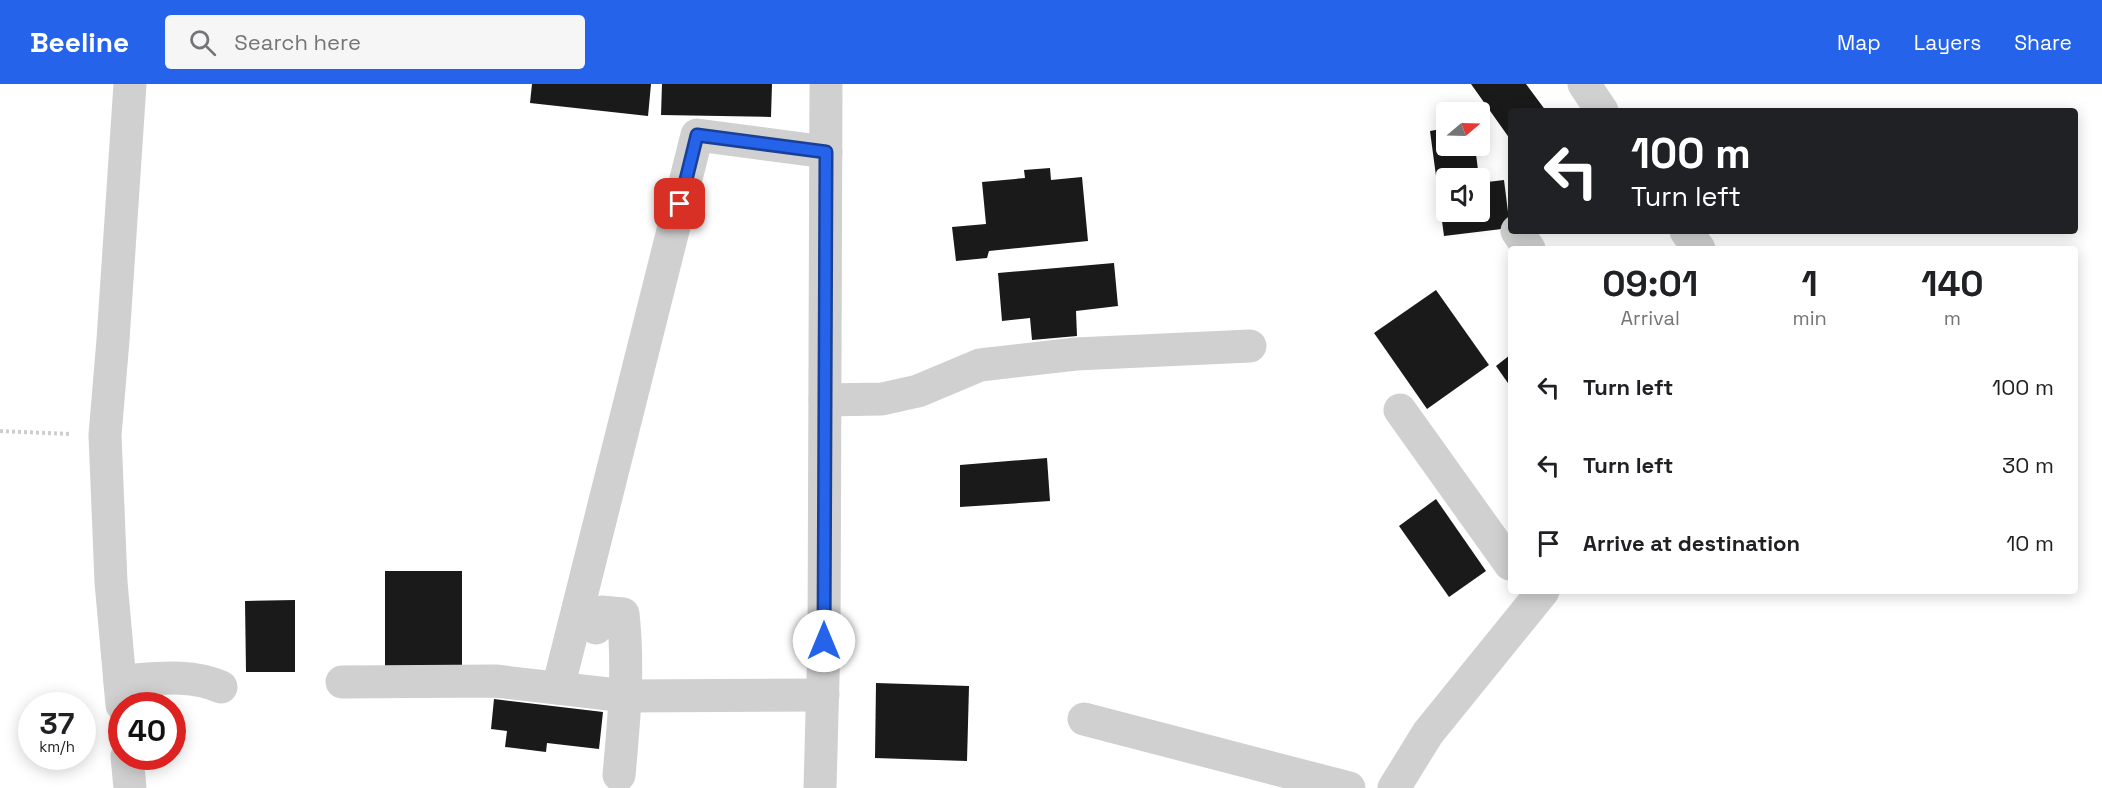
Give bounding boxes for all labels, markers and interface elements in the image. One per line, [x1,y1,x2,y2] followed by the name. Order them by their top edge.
[165,15,585,69] search box
[30,24,129,60] text: Beeline
[186,26,219,59] icon: search
[234,28,361,56] text: Search here
[1837,29,1881,56] text: Map
[1914,29,1981,56] text: Layers
[2014,29,2072,56] text: Share
[1436,102,1490,156] north arrow
[1436,102,1490,222] map controls
[1631,127,1751,180] text: 100 m
[1532,132,1610,210] icon: left
[1436,168,1490,222] button: sound
[654,178,705,229] pin
[1631,179,1741,214] text: Turn left
[663,187,696,220] icon: arrive
[1602,261,1698,307] text: 09:01
[1802,261,1818,307] text: 1
[1921,261,1984,307] text: 140
[1621,305,1680,331] text: Arrival
[1793,305,1827,331] text: min
[1944,305,1961,331] text: m
[1532,371,1565,404] icon: left
[1583,373,1673,401] text: Turn left
[1992,373,2054,401] text: 100 m
[1532,449,1565,482] icon: left
[1583,451,1673,479] text: Turn left
[2002,451,2054,479] text: 30 m
[1532,527,1565,560] icon: arrive
[1583,529,1800,557] text: Arrive at destination
[2006,529,2054,557] text: 10 m
[792,609,856,673] position arrow
[108,692,186,770] speed limit sign: 40
[40,704,74,743] text: 37
[39,737,75,756] text: km/h

